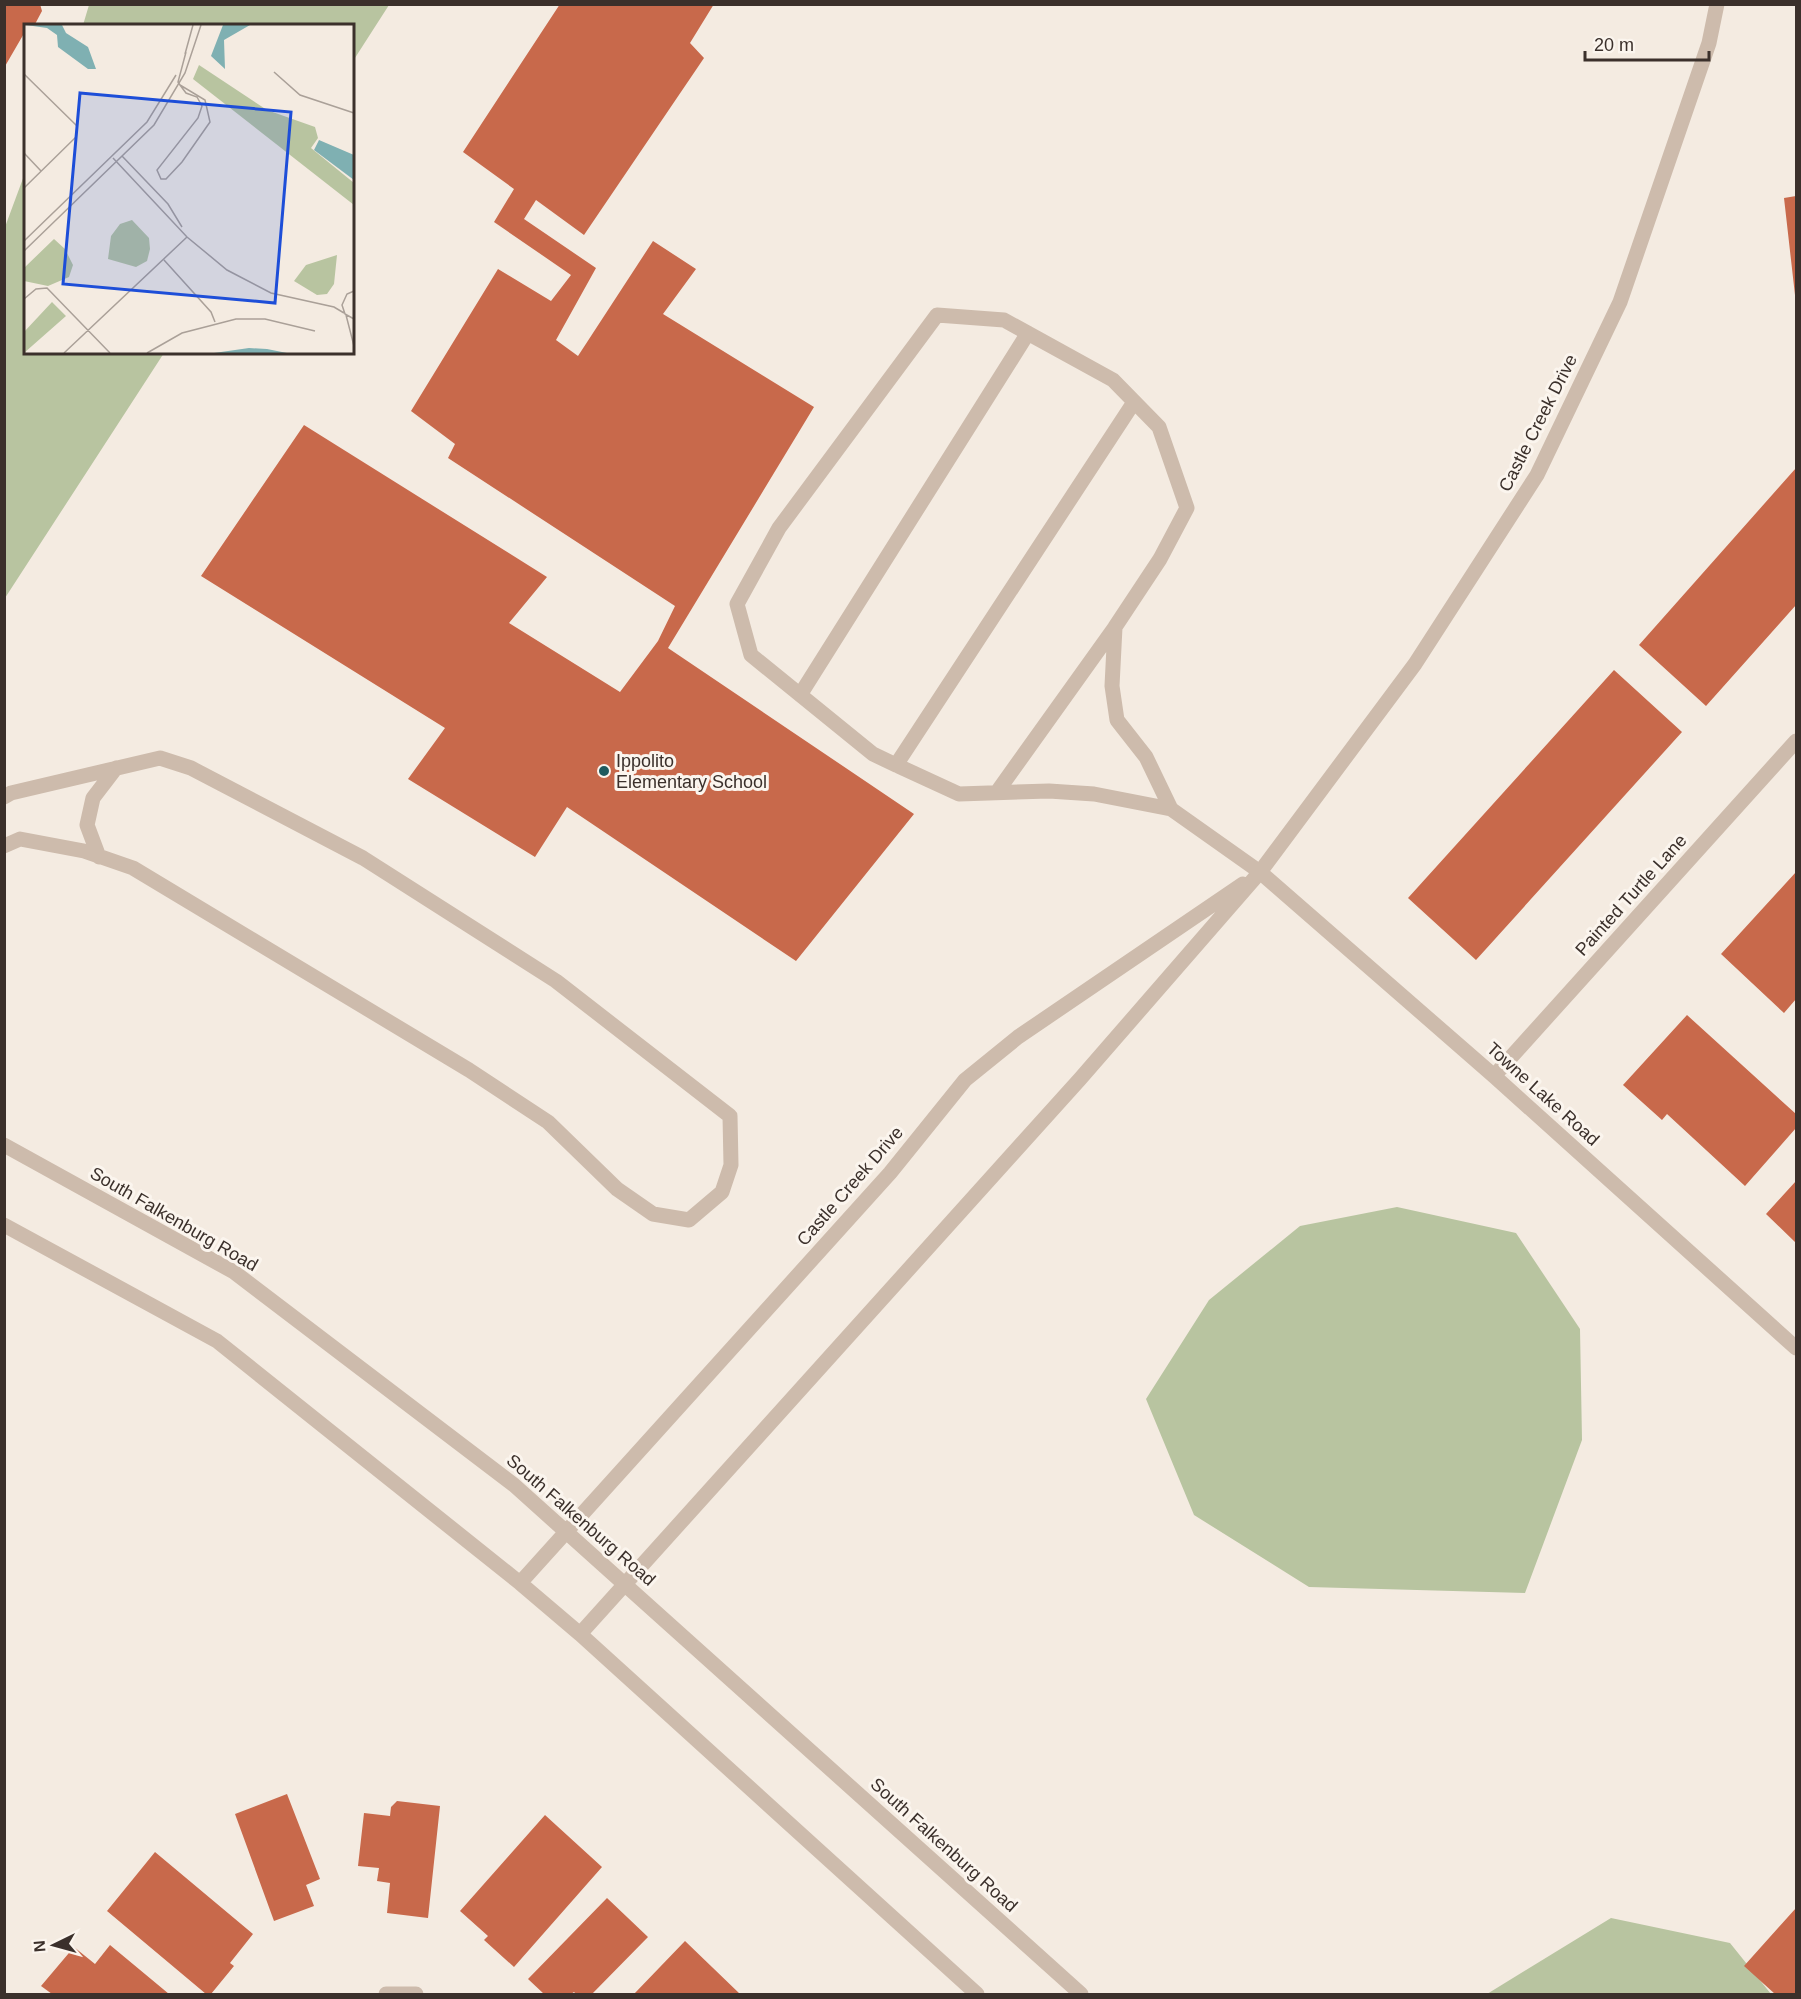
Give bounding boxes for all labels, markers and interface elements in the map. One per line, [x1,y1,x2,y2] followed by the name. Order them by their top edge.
[24,24,354,354] inset map
[1585,24,1710,62] scale bar
[1594,35,1634,55] text: 20 m
[1495,351,1581,495] street label: Castle Creek Drive
[616,751,767,792] place label: Ippolito Elementary School
[597,764,611,778] marker: Ippolito Elementary School
[1571,830,1691,960] street label: Painted Turtle Lane
[1483,1038,1603,1150] street label: Towne Lake Road
[793,1122,907,1250] street label: Castle Creek Drive
[87,1163,261,1275] street label: South Falkenburg Road
[503,1450,659,1590] street label: South Falkenburg Road
[867,1774,1021,1916] street label: South Falkenburg Road
[24,1915,84,1975] north arrow
[31,1940,49,1953] text: N

